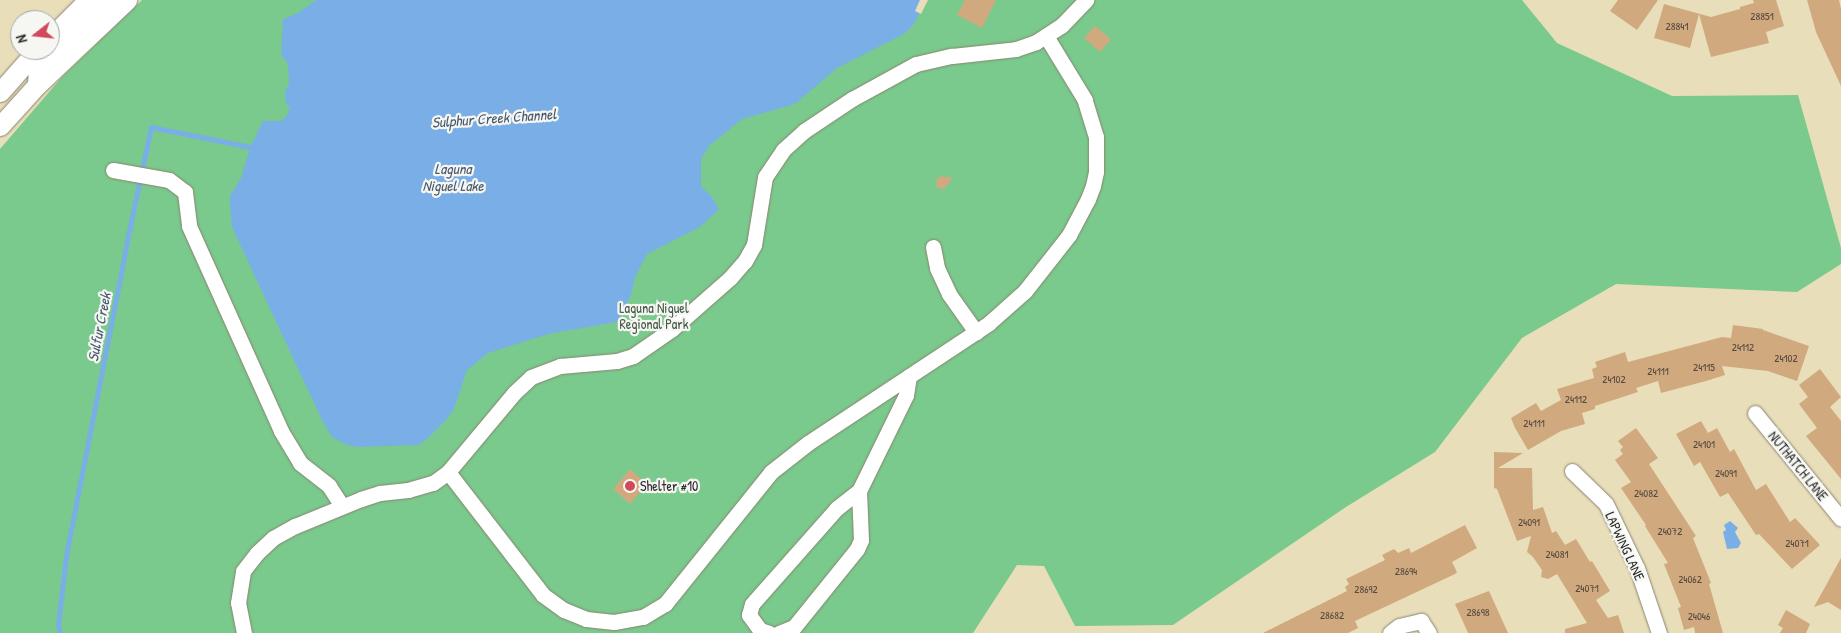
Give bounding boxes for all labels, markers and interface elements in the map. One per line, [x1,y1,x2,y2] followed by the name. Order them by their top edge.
[1750,9,1774,23] house number: 28851
[10,10,60,60] north arrow
[1666,19,1688,33] house number: 28841
[11,33,31,45] text: N
[431,105,557,131] water label: Sulphur Creek Channel
[422,159,484,194] water label: Laguna Niguel Lake
[84,291,114,363] water label: Sulfur Creek
[619,300,689,332] park label: Laguna Niguel Regional Park
[1732,340,1754,354] house number: 24112
[1774,351,1798,365] house number: 24102
[1693,360,1715,374] house number: 24115
[1647,364,1669,378] house number: 24111
[1602,372,1626,386] house number: 24102
[1565,392,1587,406] house number: 24112
[1523,416,1545,430] house number: 24111
[1765,428,1831,504] street label: NUTHATCH LANE
[1693,437,1715,451] house number: 24101
[1715,466,1737,480] house number: 24091
[640,478,698,494] place label: Shelter #10
[624,480,636,492] marker: Shelter #10
[1634,486,1658,500] house number: 24082
[1602,509,1648,583] street label: LAPWING LANE
[1518,515,1540,529] house number: 24091
[1658,524,1682,538] house number: 24072
[1785,536,1809,550] house number: 24071
[1546,547,1568,561] house number: 24081
[1395,564,1417,578] house number: 28694
[1678,572,1702,586] house number: 24062
[1575,581,1599,595] house number: 24071
[1354,582,1378,596] house number: 28692
[1466,605,1490,619] house number: 28698
[1320,608,1344,622] house number: 28682
[1688,609,1710,623] house number: 24046

